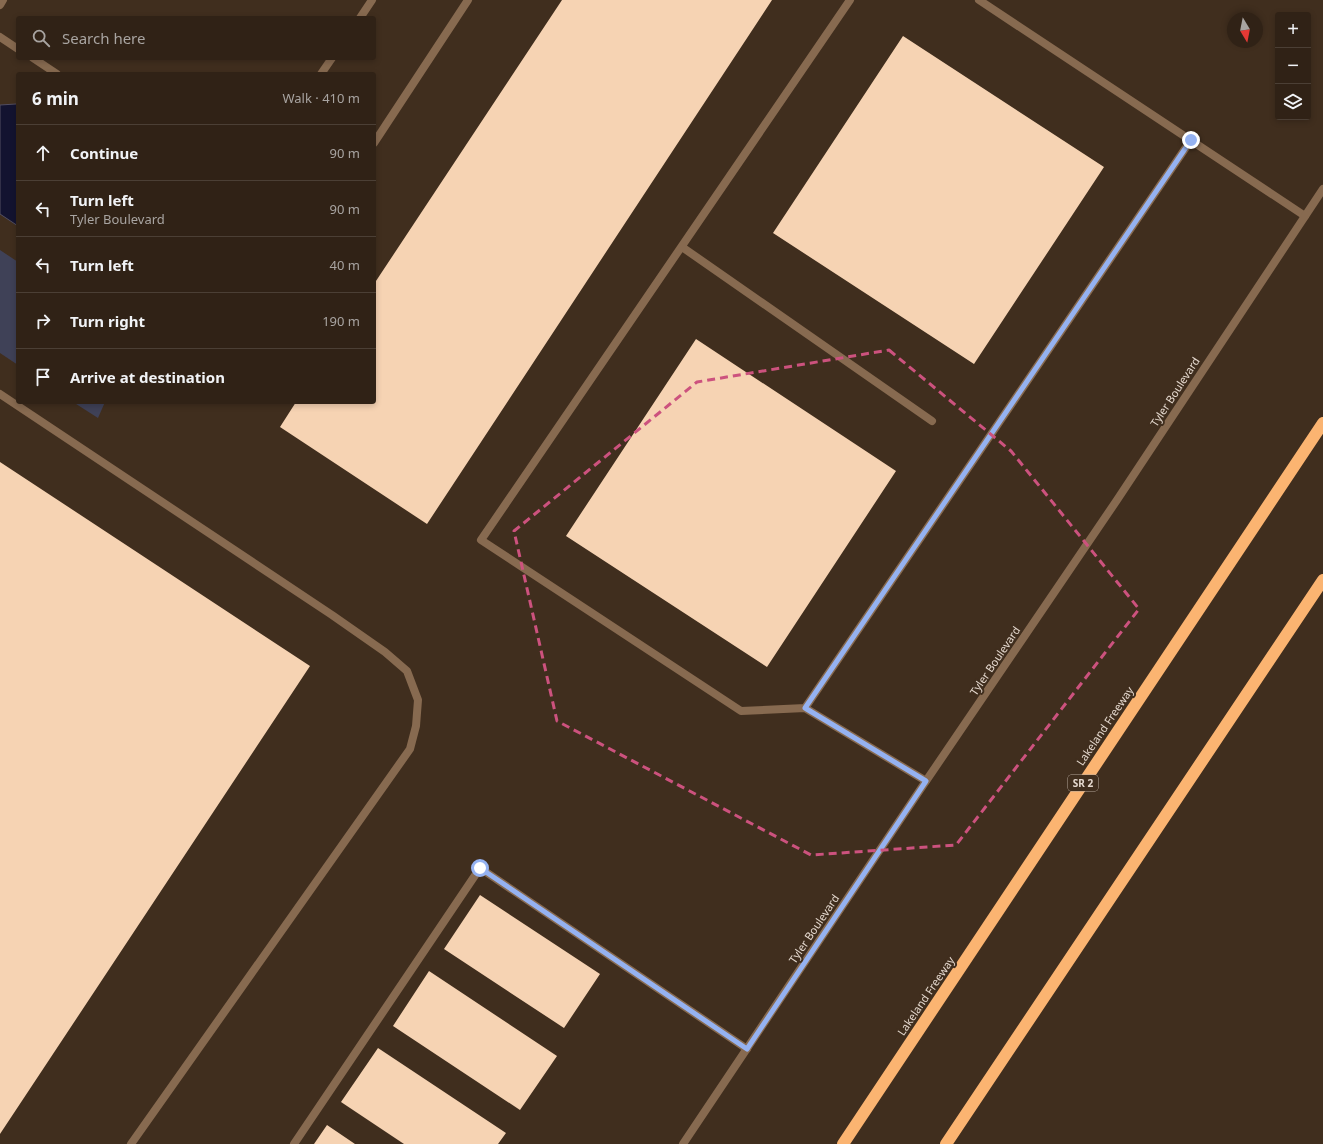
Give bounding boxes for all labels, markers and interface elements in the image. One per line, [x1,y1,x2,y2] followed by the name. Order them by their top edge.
[1227,12,1263,48] north arrow
[1275,12,1311,120] map controls
[1275,12,1311,48] button: +
[16,16,376,60] search box
[30,27,52,49] icon: search
[62,28,145,48] text: Search here
[1275,48,1311,84] button: −
[1275,84,1311,120] button: layers
[32,87,79,110] text: 6 min
[282,89,360,107] text: Walk · 410 m
[1182,131,1200,149] route end
[32,142,54,164] icon: ahead
[70,143,138,163] text: Continue
[330,144,360,162] text: 90 m
[70,190,134,210] text: Turn left
[32,198,54,220] icon: left
[330,200,360,218] text: 90 m
[70,210,165,228] text: Tyler Boulevard
[32,254,54,276] icon: left
[70,255,134,275] text: Turn left
[330,256,360,274] text: 40 m
[32,310,54,332] icon: right
[70,311,145,331] text: Turn right
[322,312,360,330] text: 190 m
[1146,354,1203,429] street label: Tyler Boulevard
[32,366,54,388] icon: arrive
[70,367,225,387] text: Arrive at destination
[966,623,1023,698] street label: Tyler Boulevard
[1073,683,1137,768] street label: Lakeland Freeway
[1068,775,1098,791] road number: SR 2
[471,859,489,877] route start
[785,891,842,966] street label: Tyler Boulevard
[894,953,958,1038] street label: Lakeland Freeway

